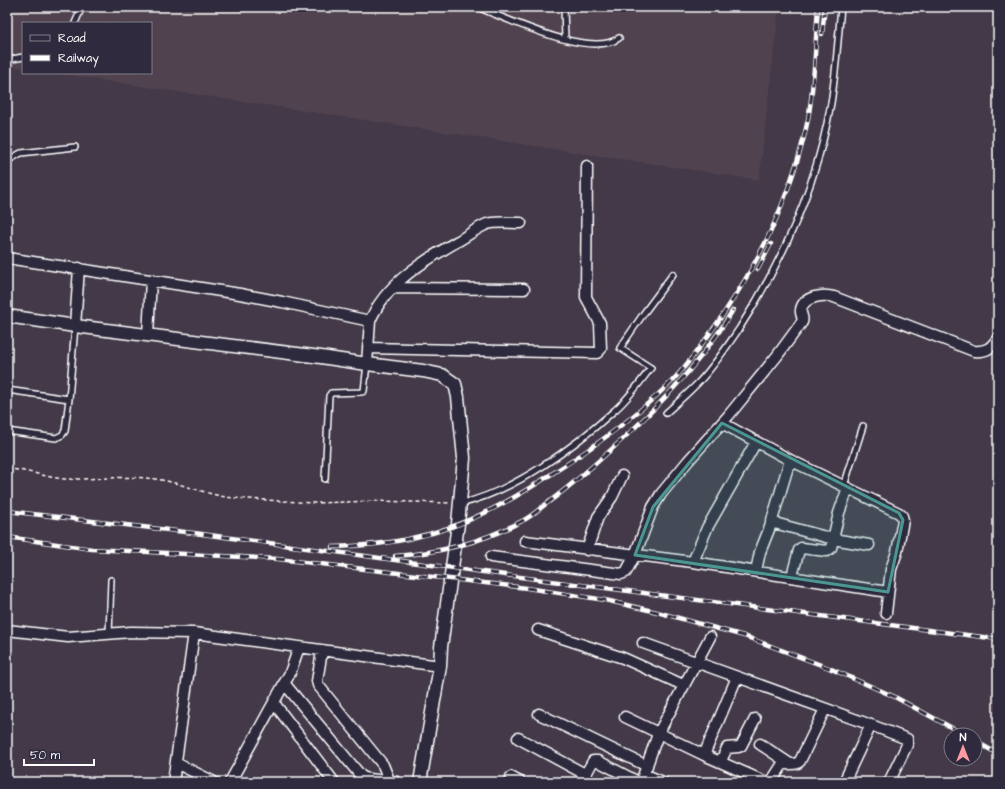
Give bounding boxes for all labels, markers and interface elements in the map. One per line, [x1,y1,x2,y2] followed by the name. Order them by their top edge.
[22,22,152,74] legend
[58,30,86,47] text: Road
[58,50,99,68] text: Railway
[943,727,983,767] north arrow
[960,730,967,745] text: N
[24,741,94,767] scale bar
[30,747,61,764] text: 50 m

